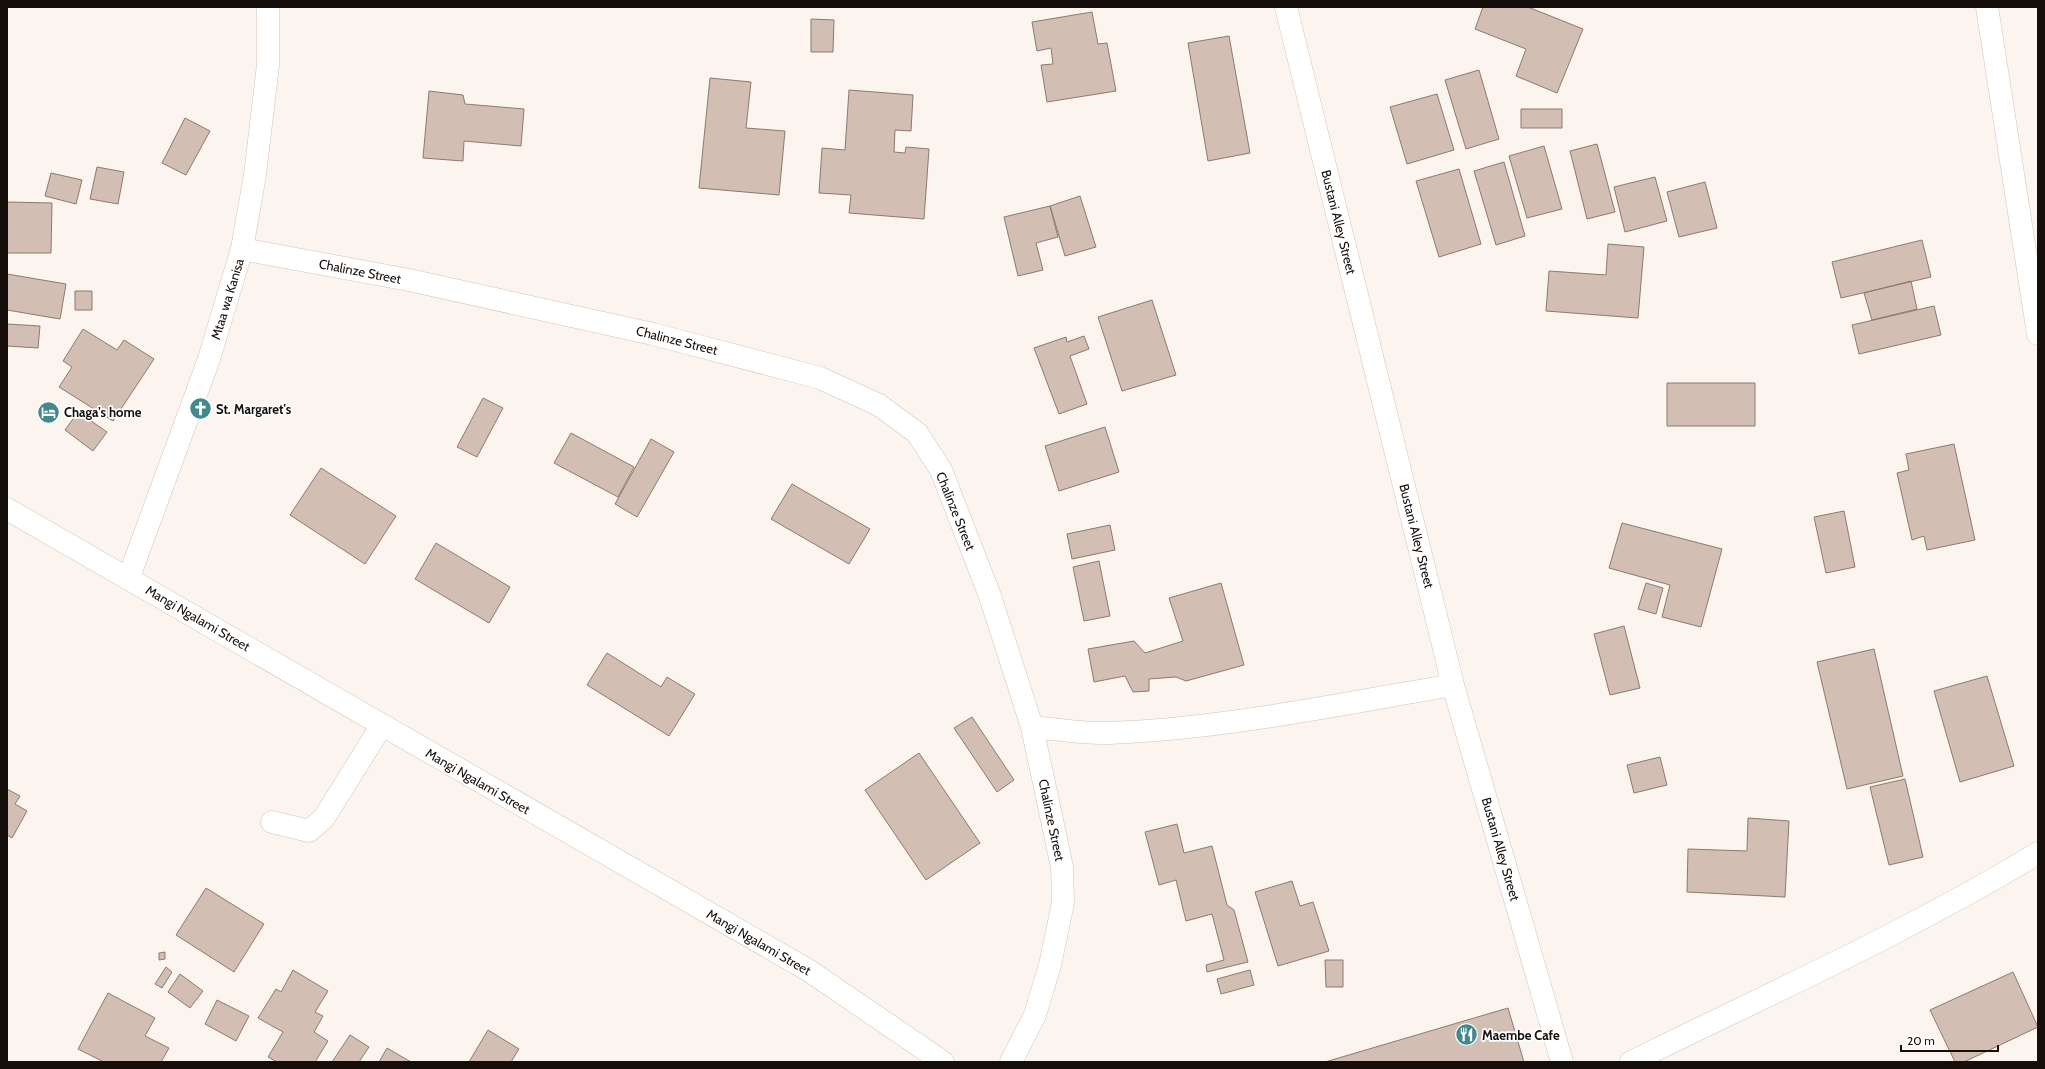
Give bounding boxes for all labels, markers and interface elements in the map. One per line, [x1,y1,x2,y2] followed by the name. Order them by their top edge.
[1318,168,1360,276] street label: Bustani Alley Street
[318,255,403,287] street label: Chalinze Street
[207,256,247,341] street label: Mtaa wa Kanisa
[635,322,720,358] street label: Chalinze Street
[188,396,214,422] church icon: St. Margaret's
[35,399,61,425] hotel icon: Chaga's home
[216,401,292,417] place label: St. Margaret's
[64,404,142,420] place label: Chaga's home
[933,469,979,553] street label: Chalinze Street
[1396,482,1438,590] street label: Bustani Alley Street
[143,582,254,655] street label: Mangi Ngalami Street
[423,745,534,818] street label: Mangi Ngalami Street
[1036,778,1069,863] street label: Chalinze Street
[1479,795,1524,903] street label: Bustani Alley Street
[704,906,815,979] street label: Mangi Ngalami Street
[1453,1022,1479,1048] restaurant icon: Maembe Cafe
[1482,1027,1560,1043] place label: Maembe Cafe
[1901,1027,1998,1053] scale bar
[1907,1033,1935,1048] text: 20 m

